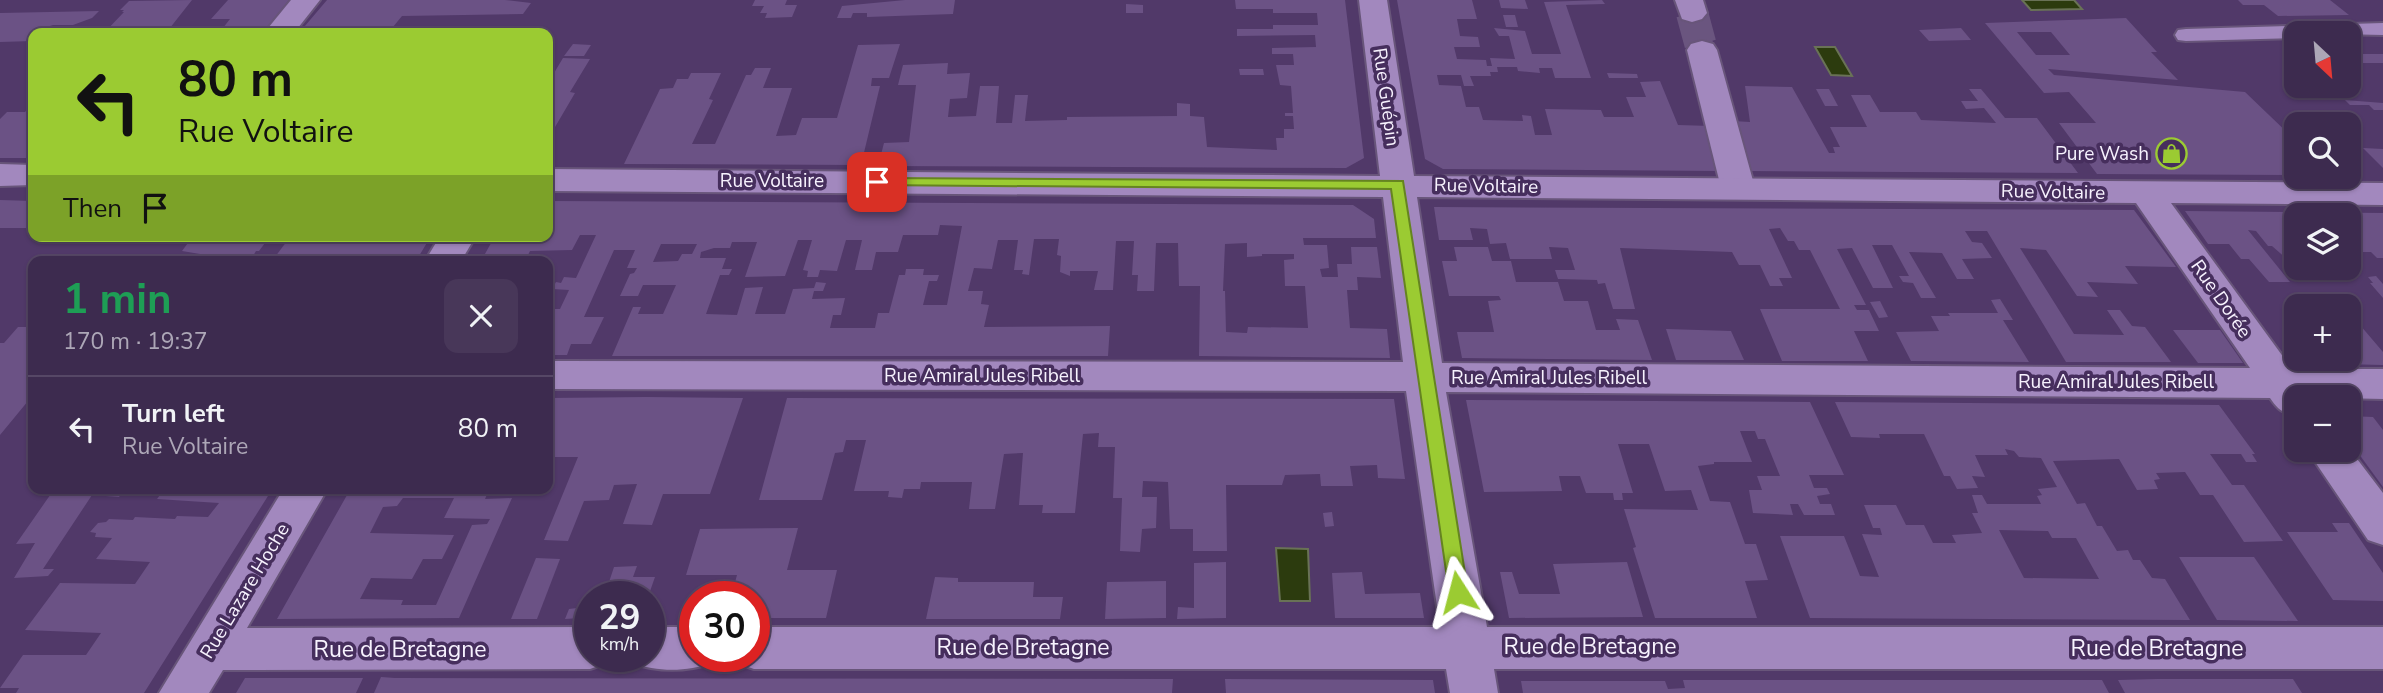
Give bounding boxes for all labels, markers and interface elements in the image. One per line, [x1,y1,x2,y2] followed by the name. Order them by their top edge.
[2284,21,2361,98] north arrow
[2284,21,2361,462] map controls
[178,46,293,113] text: 80 m
[1366,46,1406,148] street label: Rue Guépin
[63,56,154,147] icon: left
[178,110,354,153] text: Rue Voltaire
[2284,112,2361,189] button: search
[2155,137,2189,171] shop icon: Pure Wash
[2055,141,2149,167] place label: Pure Wash
[847,152,907,212] pin
[858,163,896,201] icon: arrive
[720,168,824,194] street label: Rue Voltaire
[1434,172,1538,200] street label: Rue Voltaire
[2001,178,2105,206] street label: Rue Voltaire
[136,189,174,227] icon: arrive
[63,191,122,226] text: Then
[2284,203,2361,280] button: layers
[2185,255,2257,343] street label: Rue Dorée
[63,271,172,328] text: 1 min
[444,279,518,353] button: close
[2284,294,2361,371] button: +
[63,326,208,357] text: 170 m · 19:37
[884,363,1080,389] street label: Rue Amiral Jules Ribell
[1451,365,1647,391] street label: Rue Amiral Jules Ribell
[2018,369,2214,395] street label: Rue Amiral Jules Ribell
[2284,385,2361,462] button: −
[122,396,225,431] text: Turn left
[63,410,101,448] icon: left
[458,411,518,446] text: 80 m
[122,431,248,462] text: Rue Voltaire
[194,518,296,664] street label: Rue Lazare Hoche
[1421,555,1495,629] position arrow
[679,581,770,672] speed limit sign: 30
[598,594,641,641] text: 29
[1504,631,1676,662] street label: Rue de Bretagne
[600,632,639,656] text: km/h
[937,632,1109,663] street label: Rue de Bretagne
[2071,633,2243,664] street label: Rue de Bretagne
[314,634,486,665] street label: Rue de Bretagne

